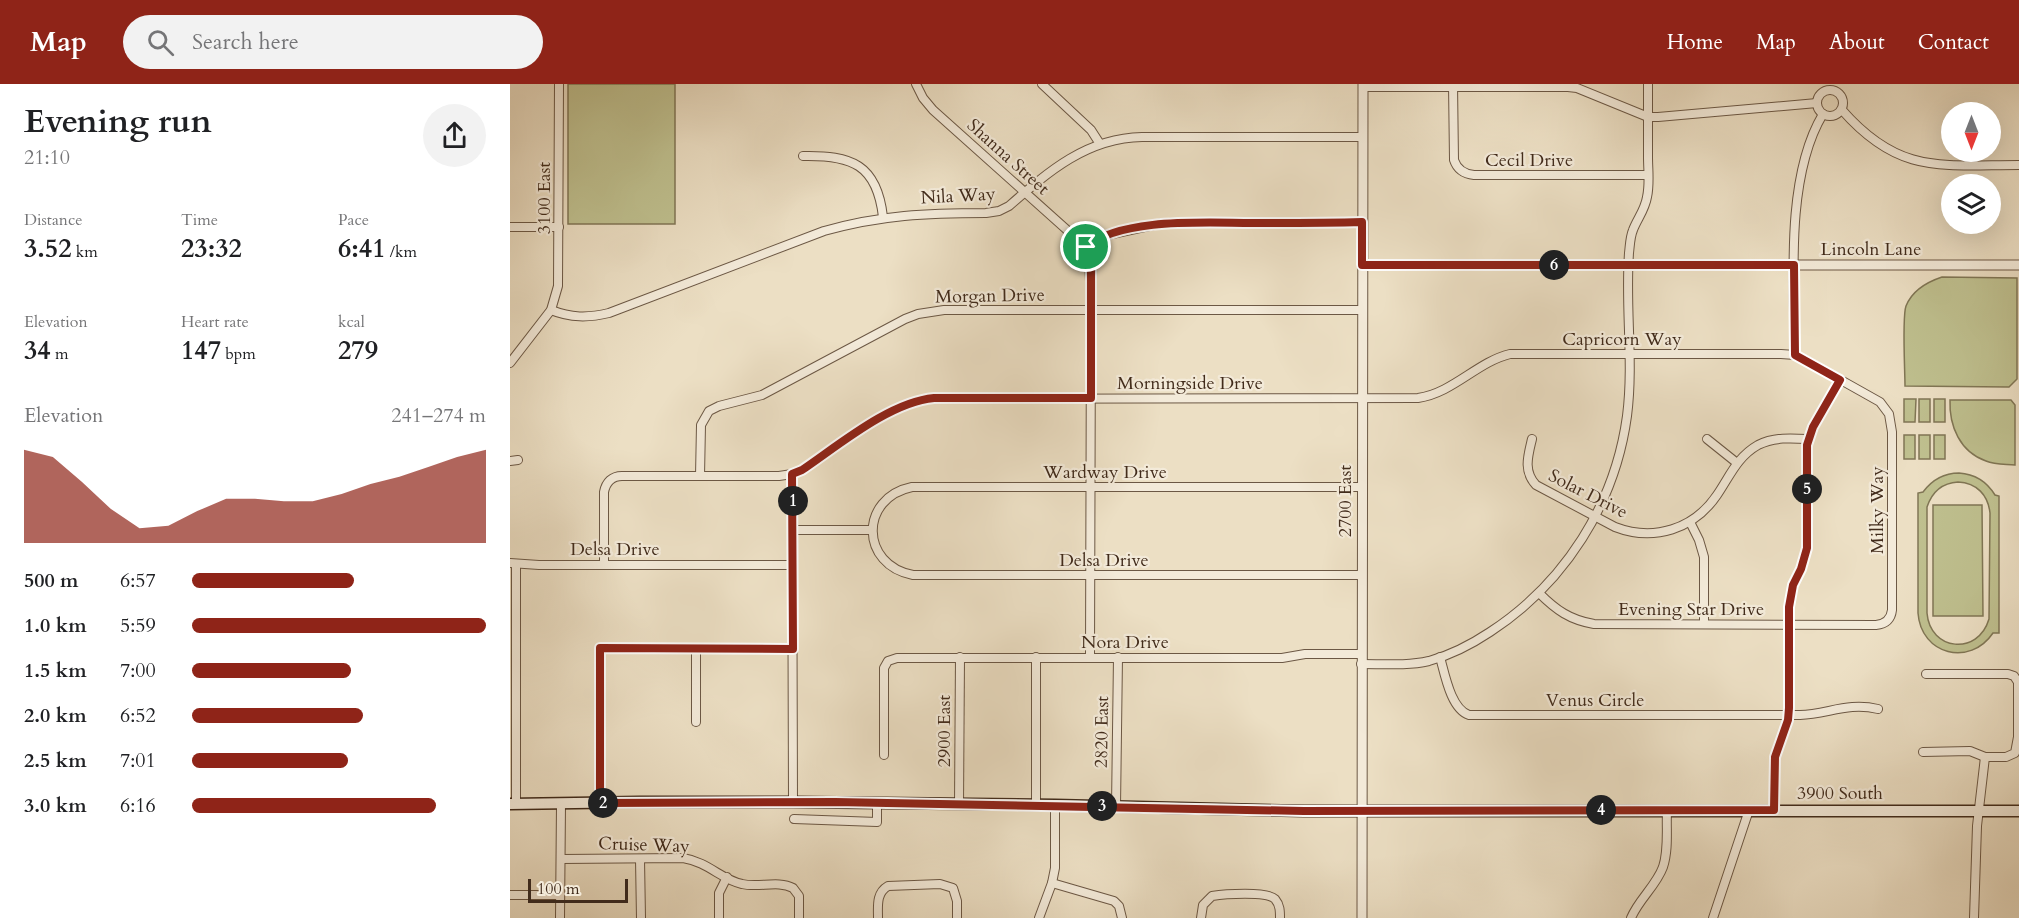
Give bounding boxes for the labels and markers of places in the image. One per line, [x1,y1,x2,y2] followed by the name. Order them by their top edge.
[1060,221,1111,272] pin
[1539,250,1569,280] pin: 6
[1792,474,1822,504] pin: 5
[778,486,808,516] pin: 1
[588,788,618,818] pin: 2
[1087,791,1117,821] pin: 3
[1586,795,1616,825] pin: 4

